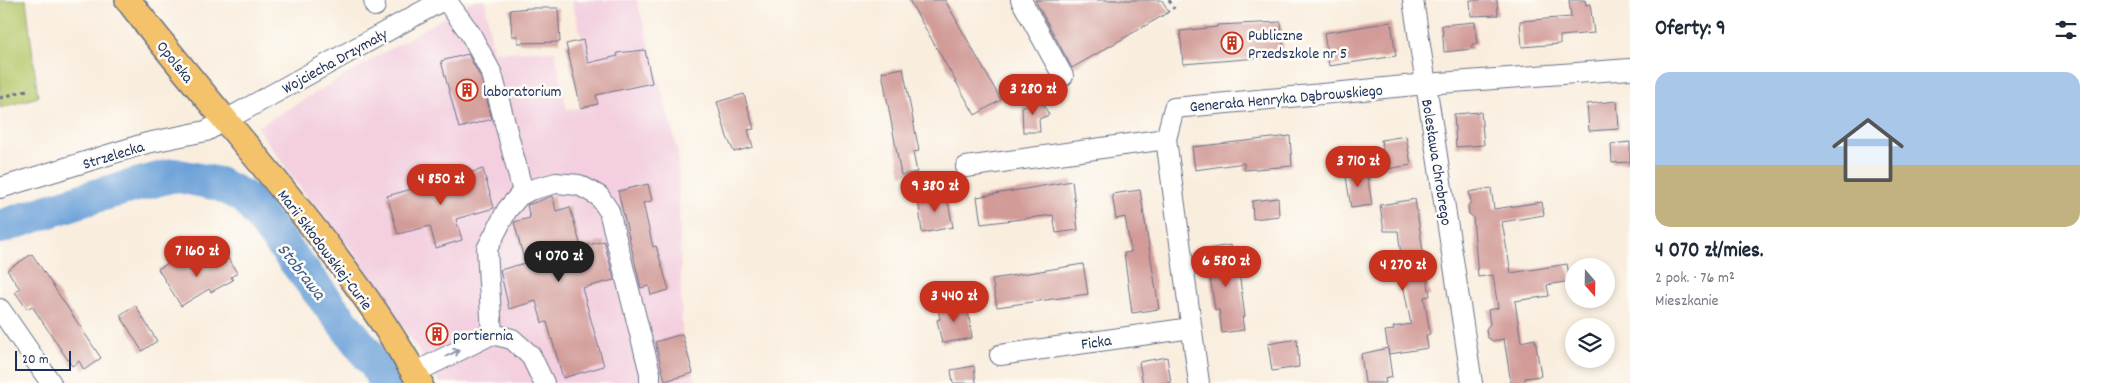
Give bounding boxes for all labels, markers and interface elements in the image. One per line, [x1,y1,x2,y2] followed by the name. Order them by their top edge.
[1655,15,1726,45] text: Oferty: 9
[2052,16,2080,44] icon: filters
[278,23,393,101] street label: Wojciecha Drzymały
[1248,25,1347,66] place label: Publiczne Przedszkole nr 5
[1220,31,1244,55] building icon: Publiczne Przedszkole nr 5
[150,37,198,89] street label: Opolska
[981,74,1085,116] pin: 3 280 zł
[455,78,479,102] building icon: laboratorium
[1010,78,1056,101] text: 3 280 zł
[1189,80,1384,119] street label: Generała Henryka Dąbrowskiego
[483,81,562,104] place label: laboratorium
[1414,98,1457,227] street label: Bolesława Chrobrego
[1823,105,1913,195] icon: home
[80,136,148,177] street label: Strzelecka
[1306,146,1410,188] pin: 3 710 zł
[1337,150,1379,173] text: 3 710 zł
[389,164,493,206] pin: 4 850 zł
[418,168,464,191] text: 4 850 zł
[883,170,987,213] pin: 9 380 zł
[911,175,959,198] text: 9 380 zł
[271,185,377,316] street label: Marii Skłodowskiej-Curie
[145,236,249,278] pin: 7 160 zł
[1655,237,1763,267] text: 4 070 zł/mies.
[270,239,331,307] water label: Stobrawa
[175,240,219,263] text: 7 160 zł
[507,240,611,283] pin: 4 070 zł
[535,245,583,268] text: 4 070 zł
[1174,246,1278,288] pin: 6 580 zł
[1202,250,1250,273] text: 6 580 zł
[1351,250,1455,292] pin: 4 270 zł
[1380,254,1426,277] text: 4 270 zł
[1565,258,1615,308] north arrow
[1565,258,1615,368] map controls
[1655,267,1735,290] text: 2 pok. · 76 m²
[902,280,1006,323] pin: 3 440 zł
[931,285,977,308] text: 3 440 zł
[1655,290,1719,313] text: Mieszkanie
[1565,318,1615,368] button: layers
[425,322,449,346] building icon: portiernia
[453,325,514,348] place label: portiernia
[1080,330,1114,357] street label: Ficka
[15,348,71,371] scale bar
[445,348,460,357] one-way arrow
[22,350,49,370] text: 20 m

